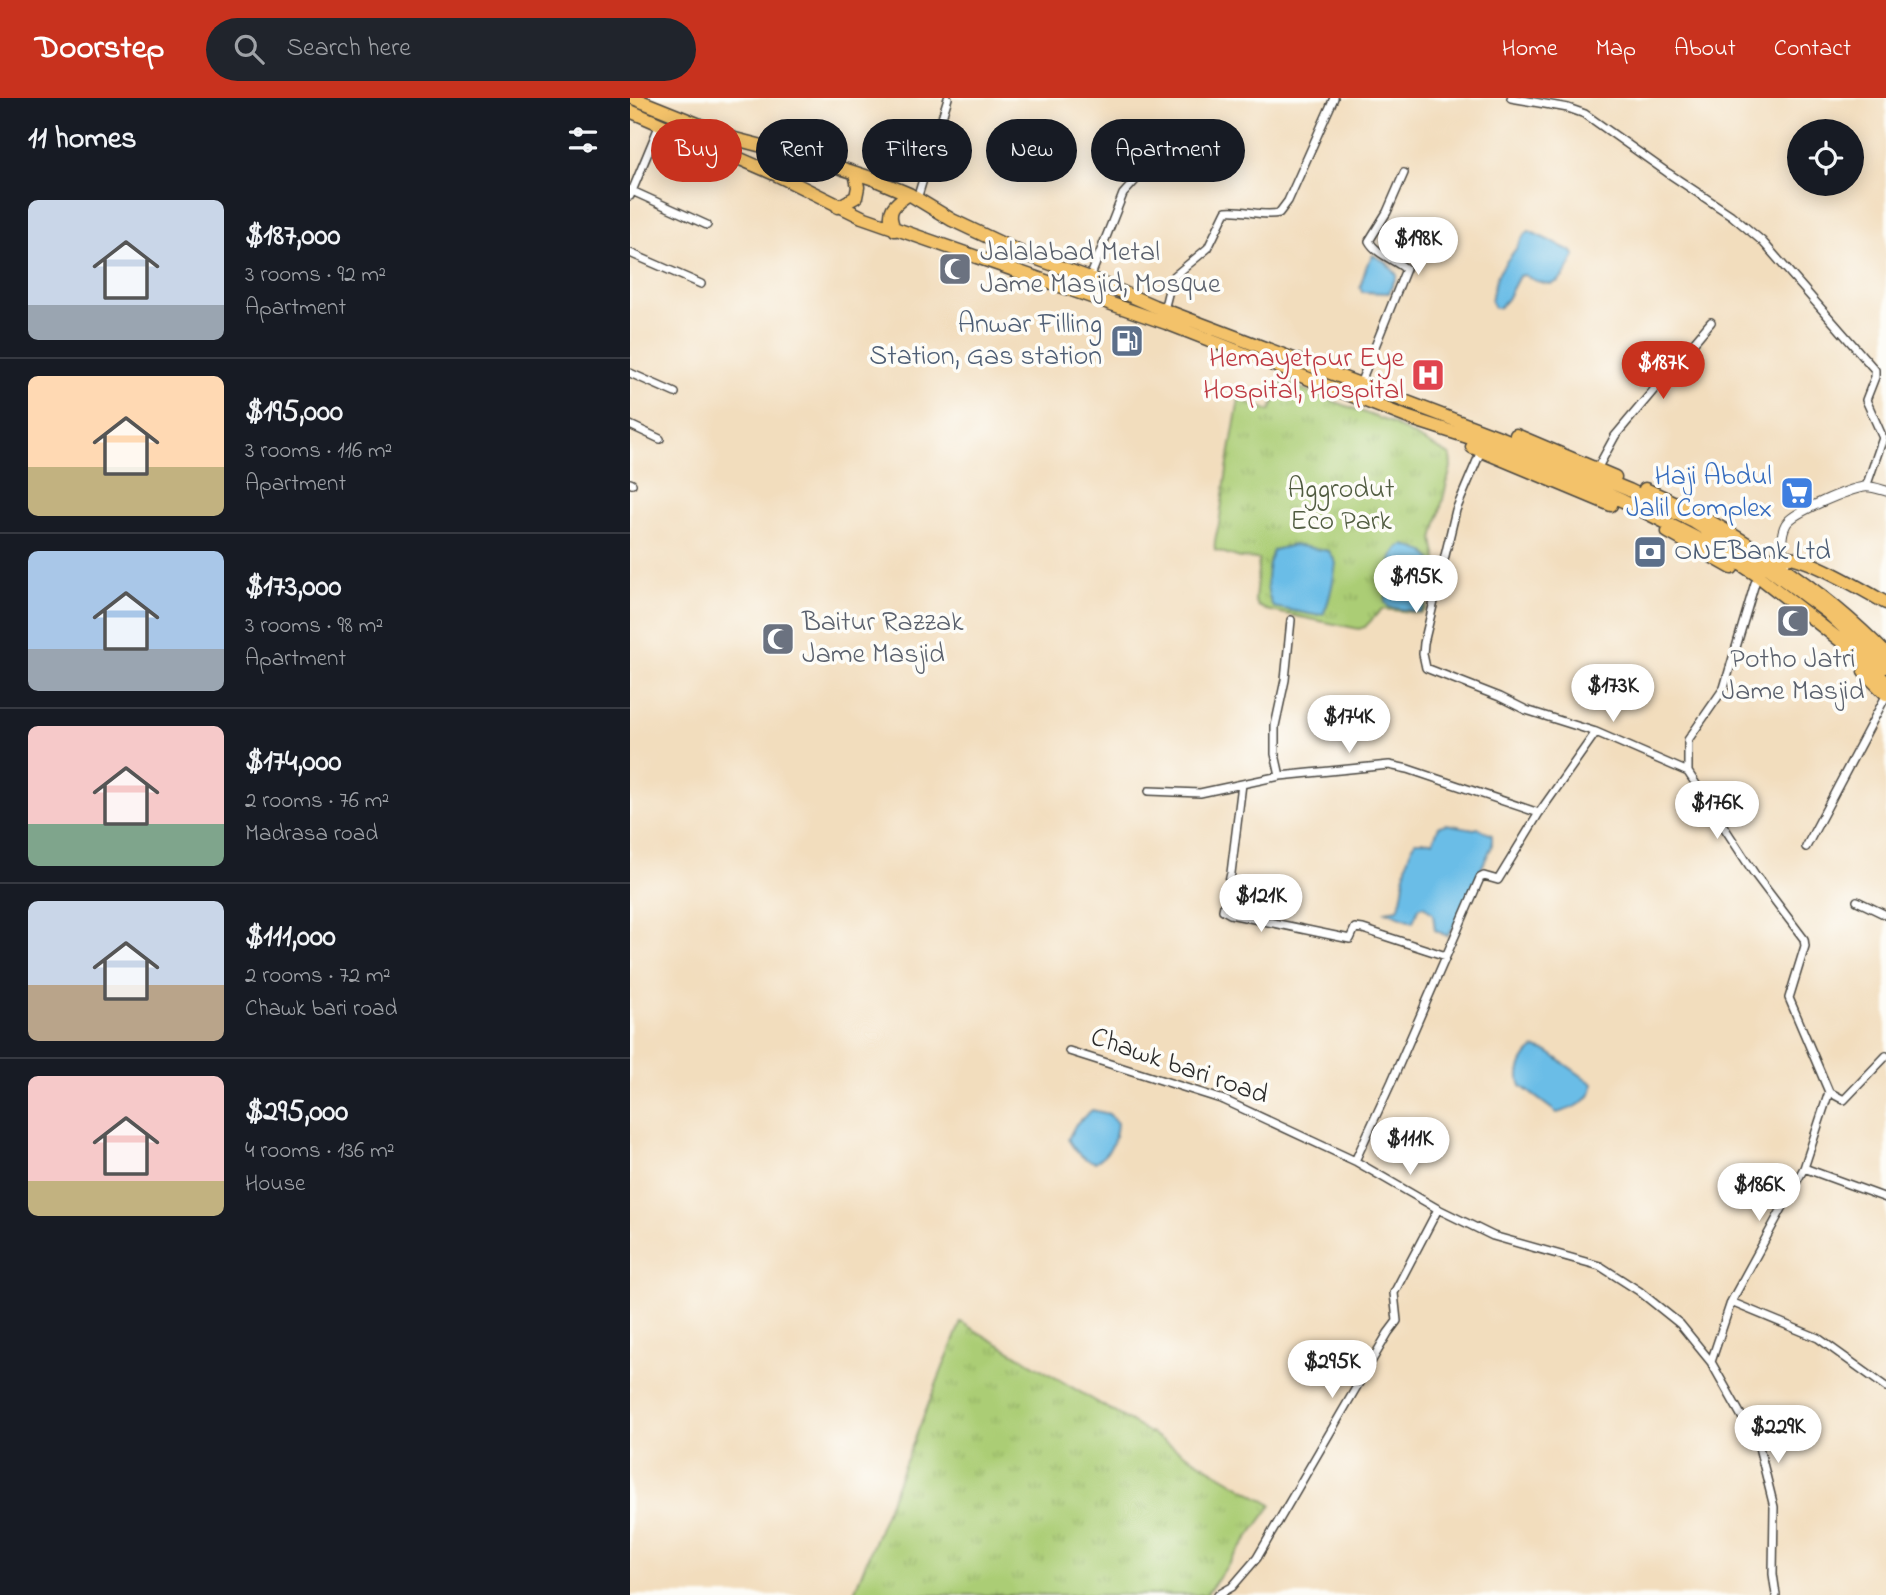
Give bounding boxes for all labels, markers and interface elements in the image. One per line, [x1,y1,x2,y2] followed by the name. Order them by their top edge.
[206,18,696,81] search box
[35,25,164,73] text: Doorstep
[230,30,268,68] icon: search
[286,30,411,68] text: Search here
[1502,32,1558,67] text: Home
[1596,32,1636,67] text: Map
[1674,32,1736,67] text: About
[1774,32,1851,67] text: Contact
[28,118,136,162] text: 11 homes
[651,119,742,182] chip: Buy
[756,119,848,182] chip: Rent
[862,119,972,182] chip: Filters
[986,119,1077,182] chip: New
[1091,119,1245,182] chip: Apartment
[1787,119,1864,196] map controls
[1787,119,1864,196] button: locate
[564,121,602,159] icon: filters
[245,215,340,259] text: $187,000
[1369,218,1467,277] pin: $198K
[1394,223,1442,256] text: $198K
[84,228,168,312] icon: home
[980,233,1221,306] place label: Jalalabad Metal Jame Masjid, Mosque
[936,250,974,288] mosque icon: Jalalabad Metal Jame Masjid, Mosque
[245,259,386,292] text: 3 rooms · 92 m²
[245,292,346,325] text: Apartment
[869,305,1102,378] place label: Anwar Filling Station, Gas station
[1108,322,1146,360] fuel station icon: Anwar Filling Station, Gas station
[1203,339,1404,412] place label: Hemayetpur Eye Hospital, Hospital
[1614,342,1712,401] pin: $187K
[1638,347,1688,380] text: $187K
[1409,356,1447,394] hospital icon: Hemayetpur Eye Hospital, Hospital
[245,391,343,435] text: $195,000
[84,404,168,488] icon: home
[245,435,392,468] text: 3 rooms · 116 m²
[1626,457,1772,530] place label: Haji Abdul Jalil Complex
[245,468,346,501] text: Apartment
[1288,470,1394,543] park label: Aggrodut Eco Park
[1778,474,1816,512] supermarket icon: Haji Abdul Jalil Complex
[1674,532,1831,573] place label: ONEBank Ltd
[1631,533,1669,571] bank icon: ONEBank Ltd
[1367,556,1465,615] pin: $195K
[1390,561,1442,594] text: $195K
[245,566,341,610] text: $173,000
[84,579,168,663] icon: home
[1774,602,1812,640] mosque icon: Potho Jatri Jame Masjid
[801,603,964,676] place label: Baitur Razzak Jame Masjid
[245,610,383,643] text: 3 rooms · 98 m²
[759,620,797,658] mosque icon: Baitur Razzak Jame Masjid
[1722,640,1865,713] place label: Potho Jatri Jame Masjid
[245,643,346,676] text: Apartment
[1564,664,1662,724] pin: $173K
[1587,670,1639,703] text: $173K
[1300,696,1398,755] pin: $174K
[1323,701,1375,734] text: $174K
[245,741,341,785] text: $174,000
[84,754,168,838] icon: home
[1668,782,1766,841] pin: $176K
[245,785,389,818] text: 2 rooms · 76 m²
[1691,787,1743,820] text: $176K
[245,818,378,851] text: Madrasa road
[1212,874,1310,934] pin: $121K
[1235,880,1287,913] text: $121K
[245,916,336,960] text: $111,000
[84,929,168,1013] icon: home
[245,960,391,993] text: 2 rooms · 72 m²
[245,993,397,1026] text: Chawk bari road
[1085,1017,1274,1117] street label: Chawk bari road
[245,1091,348,1135] text: $295,000
[84,1104,168,1188] icon: home
[1361,1118,1459,1177] pin: $111K
[1386,1123,1434,1156] text: $111K
[245,1135,395,1168] text: 4 rooms · 136 m²
[1710,1164,1808,1223] pin: $186K
[245,1168,305,1201] text: House
[1733,1169,1785,1202] text: $186K
[1283,1340,1381,1400] pin: $295K
[1304,1346,1360,1379] text: $295K
[1729,1406,1827,1465] pin: $229K
[1751,1411,1805,1444] text: $229K

